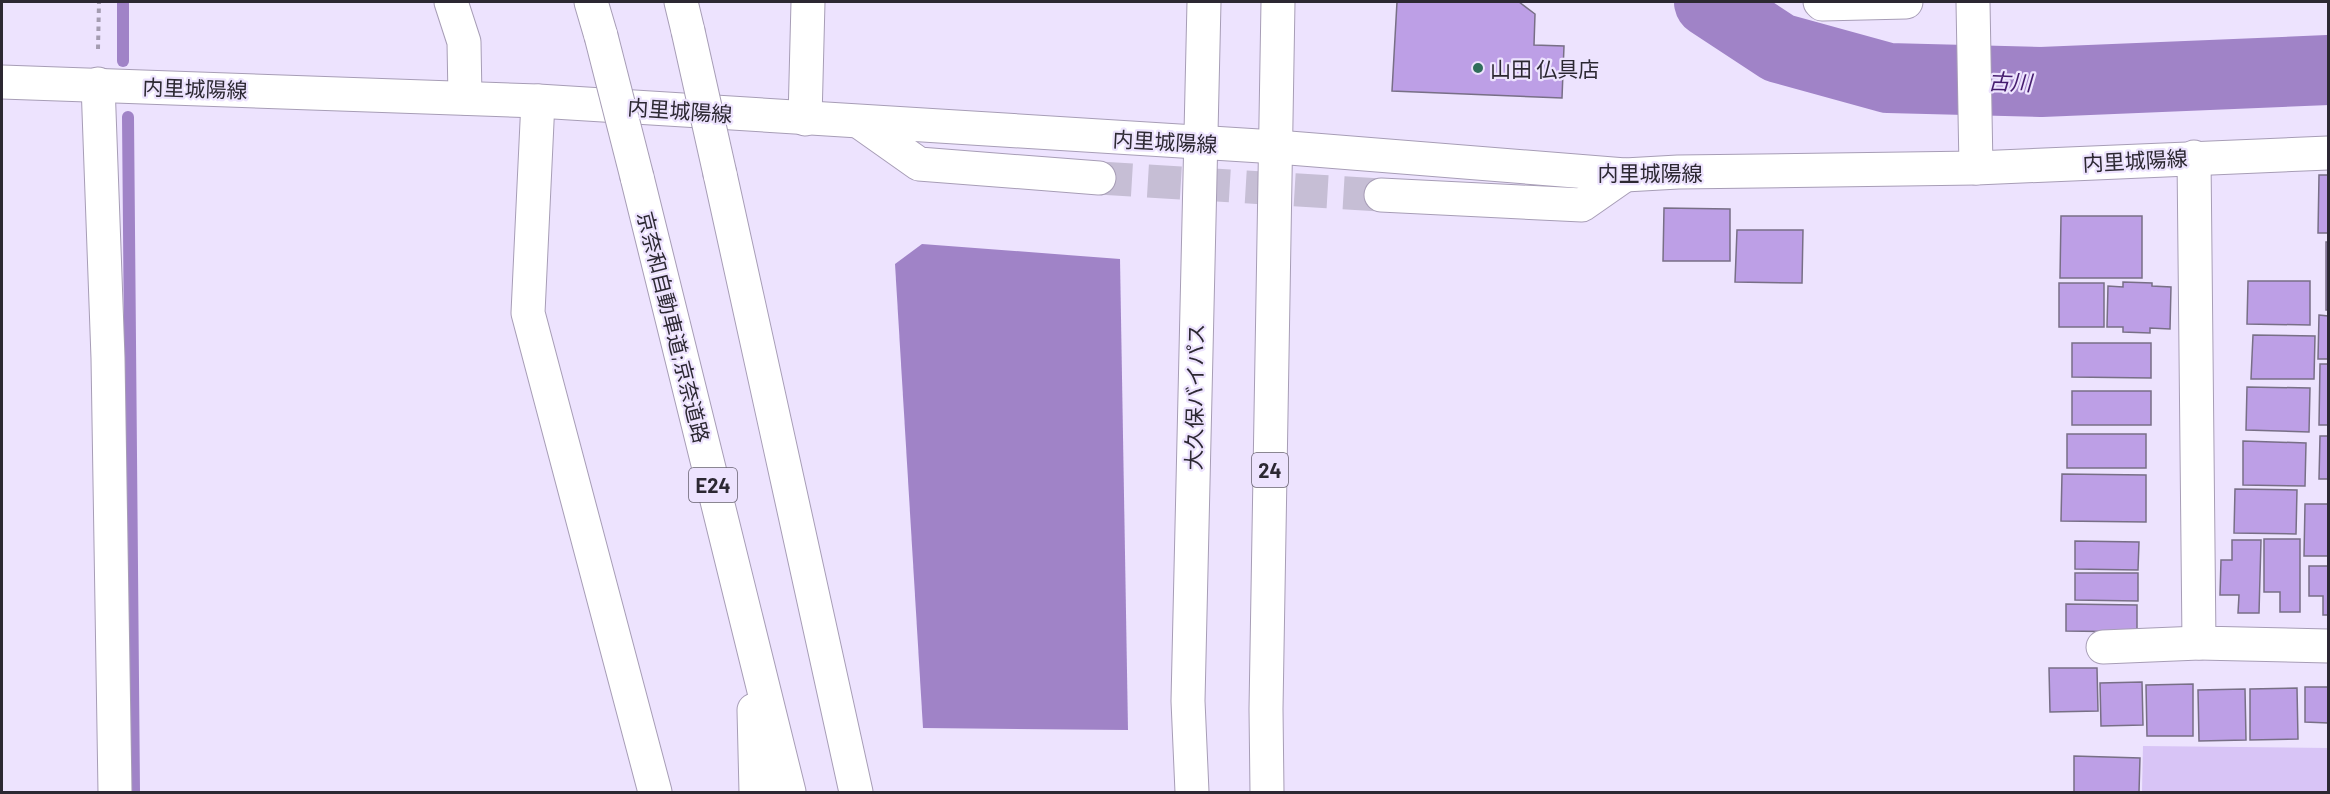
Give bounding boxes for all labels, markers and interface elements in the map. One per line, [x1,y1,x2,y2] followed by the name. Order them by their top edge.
[1490,56,1599,81] place label: 山田 仏具店
[1471,61,1485,75] marker: 山田 仏具店
[1988,67,2034,95] water label: 古川
[142,74,248,102] street label: 内里城陽線
[627,94,733,126] street label: 内里城陽線
[1112,126,1218,156] street label: 内里城陽線
[2082,145,2188,175] street label: 内里城陽線
[1598,160,1703,185] street label: 内里城陽線
[633,209,715,445] street label: 京奈和自動車道;京奈道路
[1180,323,1208,471] street label: 大久保バイパス
[1252,453,1288,487] road number: 24
[689,468,737,502] road number: E24

